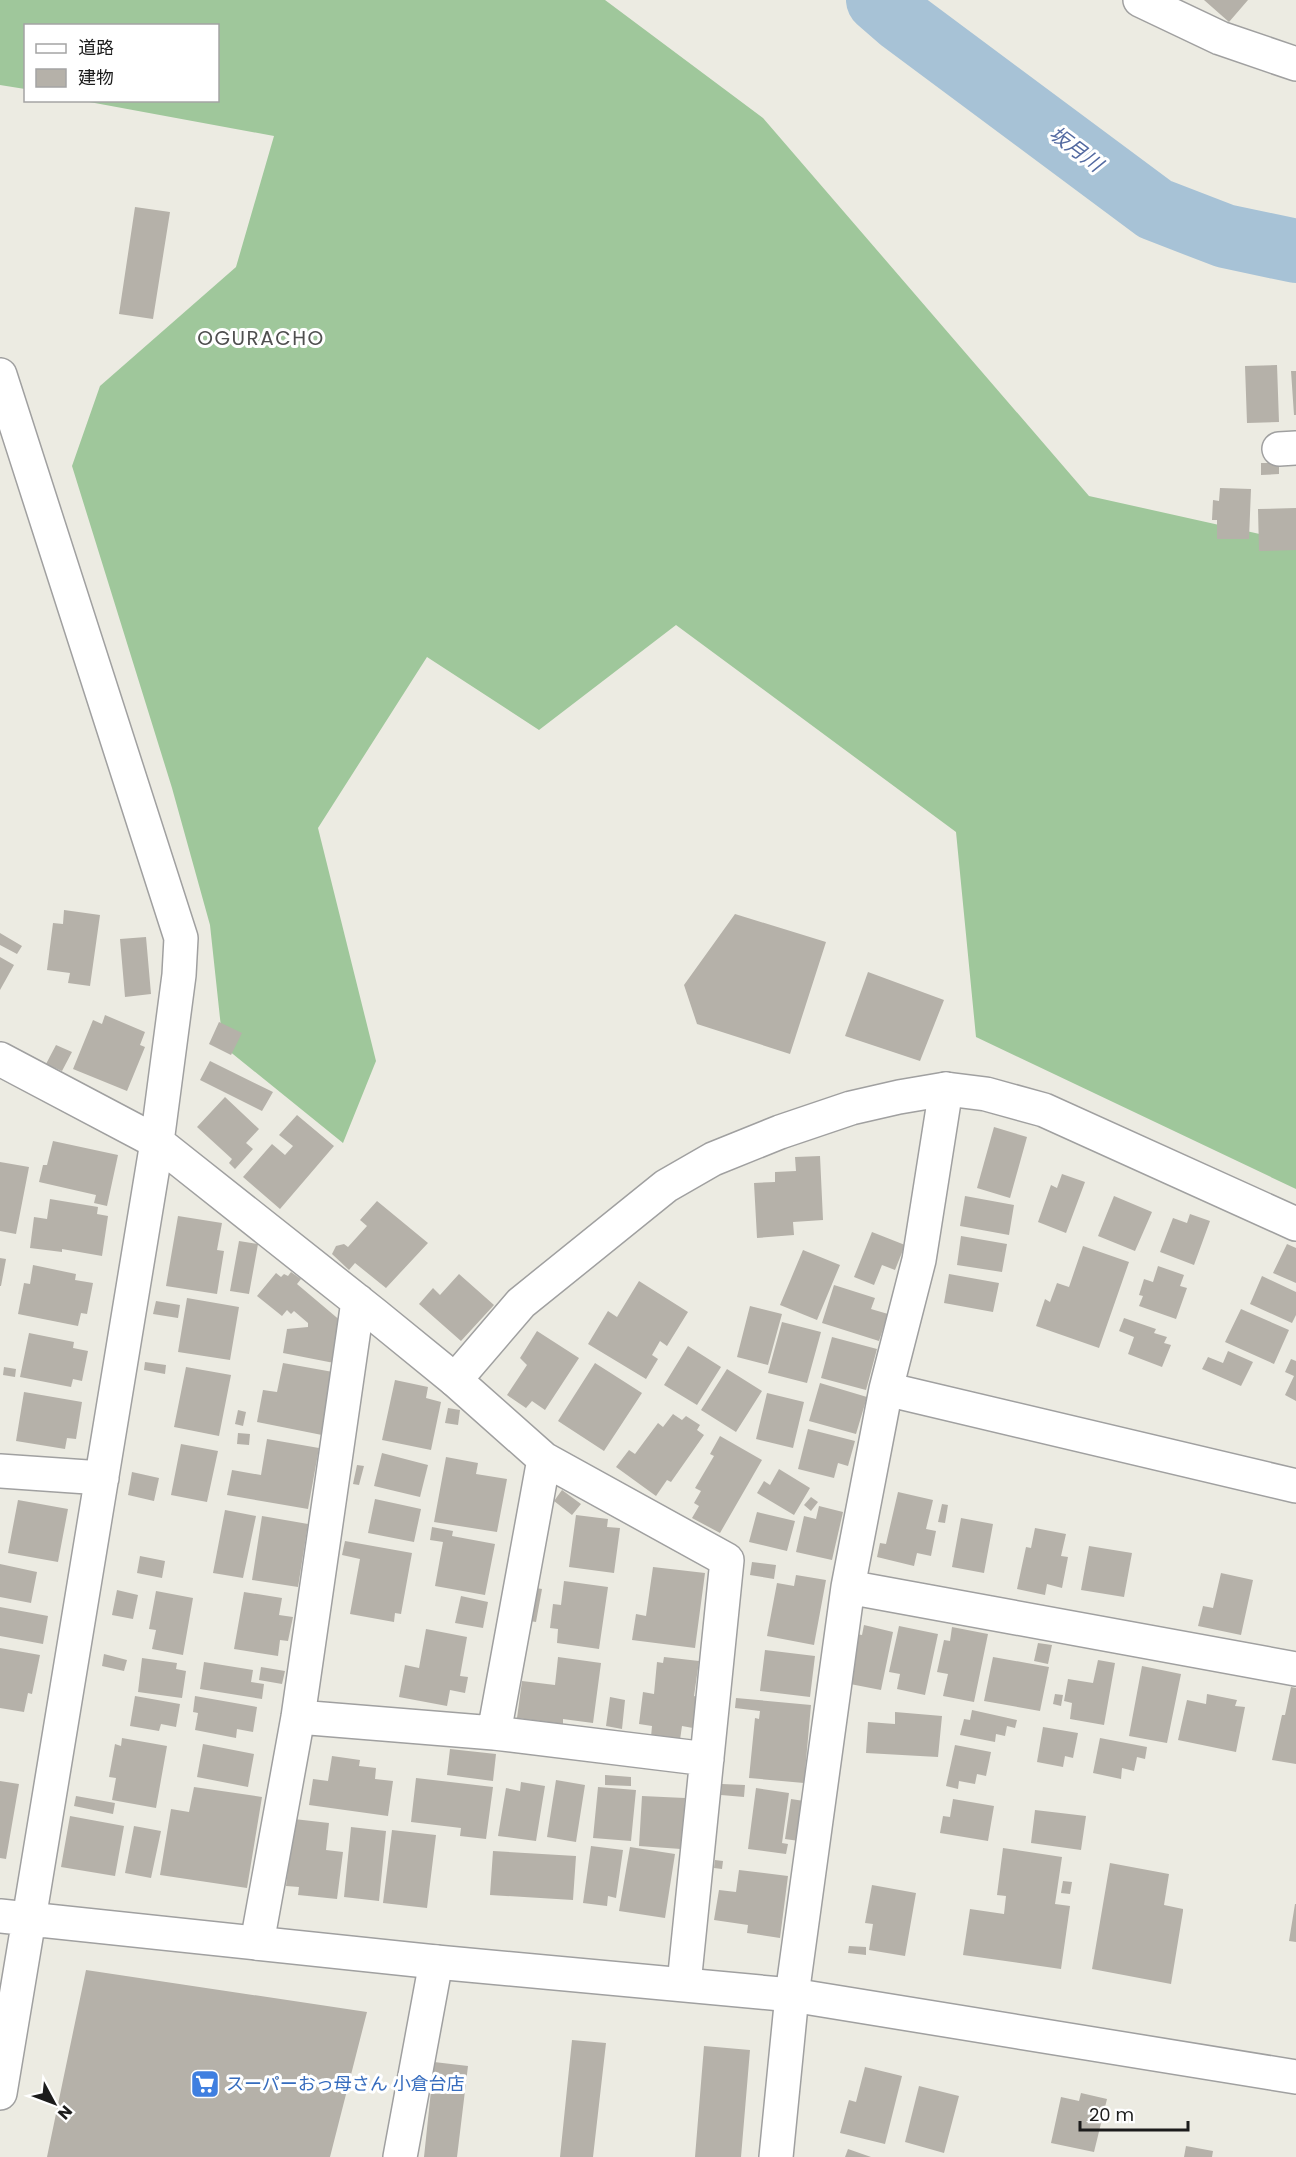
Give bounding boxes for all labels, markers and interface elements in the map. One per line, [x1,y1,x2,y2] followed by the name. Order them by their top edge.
[24,24,219,102] legend
[78,35,114,60] text: 道路
[78,65,114,90] text: 建物
[1044,120,1110,179] water label: 坂月川
[197,324,325,352] district label: OGURACHO
[189,2068,221,2100] supermarket icon: スーパーおっ母さん 小倉台店
[226,2071,465,2096] place label: スーパーおっ母さん 小倉台店
[24,2073,84,2133] north arrow
[1080,2094,1188,2132] scale bar
[52,2100,78,2125] text: N
[1089,2102,1134,2127] text: 20 m

